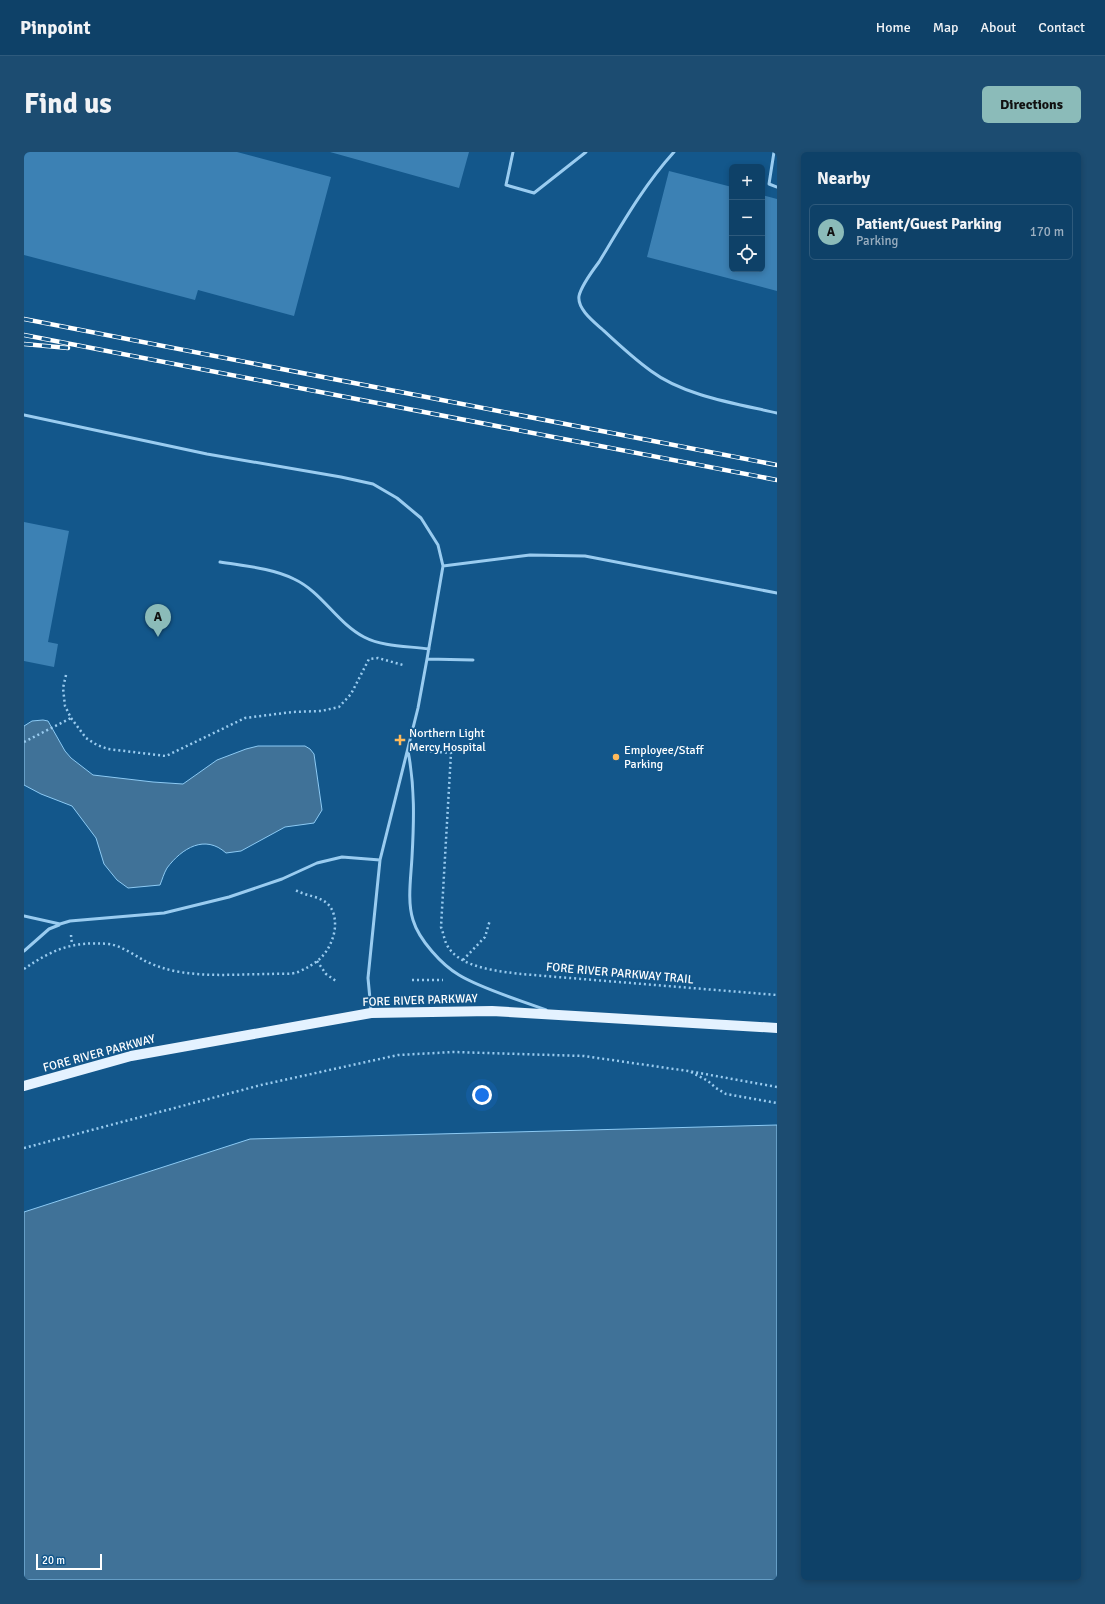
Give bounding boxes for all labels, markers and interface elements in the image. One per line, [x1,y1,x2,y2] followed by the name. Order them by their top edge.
[20,16,91,40] text: Pinpoint
[876,19,911,36] text: Home
[933,19,958,36] text: Map
[980,19,1016,36] text: About
[1038,19,1085,36] text: Contact
[982,86,1081,123] button: Directions
[24,87,112,121] text: Find us
[729,164,765,272] map controls
[729,164,765,200] button: +
[817,168,870,189] text: Nearby
[729,200,765,236] button: −
[856,215,1002,233] text: Patient/Guest Parking
[827,224,835,240] text: A
[1030,224,1064,240] text: 170 m
[856,233,898,249] text: Parking
[729,236,765,272] button: locate
[145,604,171,637] pin: A
[409,726,486,755] place label: Northern Light Mercy Hospital
[394,734,406,746] marker: Northern Light Mercy Hospital
[624,743,705,772] place label: Employee/Staff Parking
[611,752,621,762] marker: Employee/Staff Parking
[545,960,694,987] street label: FORE RIVER PARKWAY TRAIL
[362,991,478,1010] street label: FORE RIVER PARKWAY
[41,1031,157,1076] street label: FORE RIVER PARKWAY
[472,1085,492,1105] your location
[36,1552,102,1571] scale bar
[42,1554,65,1567] text: 20 m

